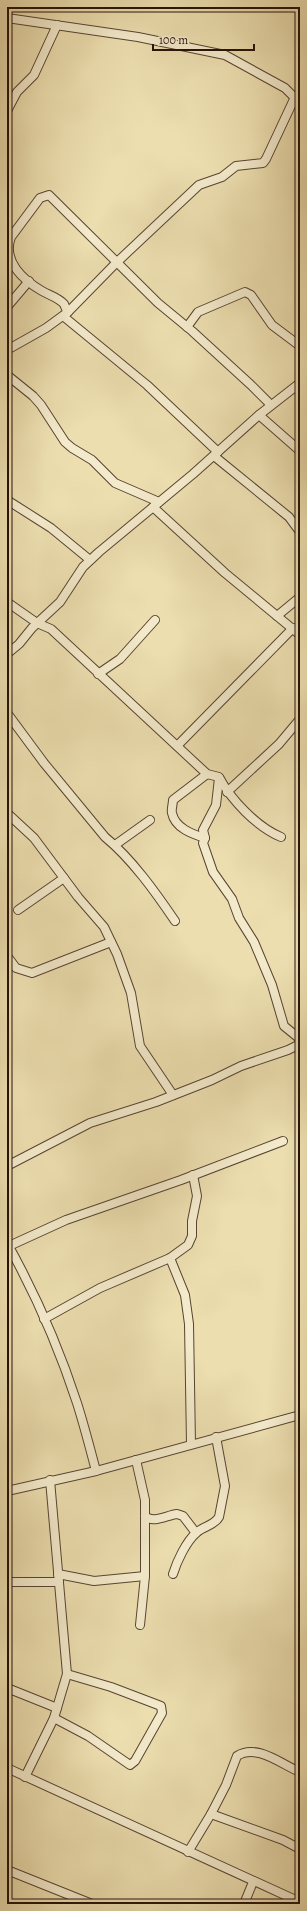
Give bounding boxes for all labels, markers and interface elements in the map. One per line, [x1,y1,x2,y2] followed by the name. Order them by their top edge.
[153,26,254,52] scale bar
[159,32,188,48] text: 100 m

